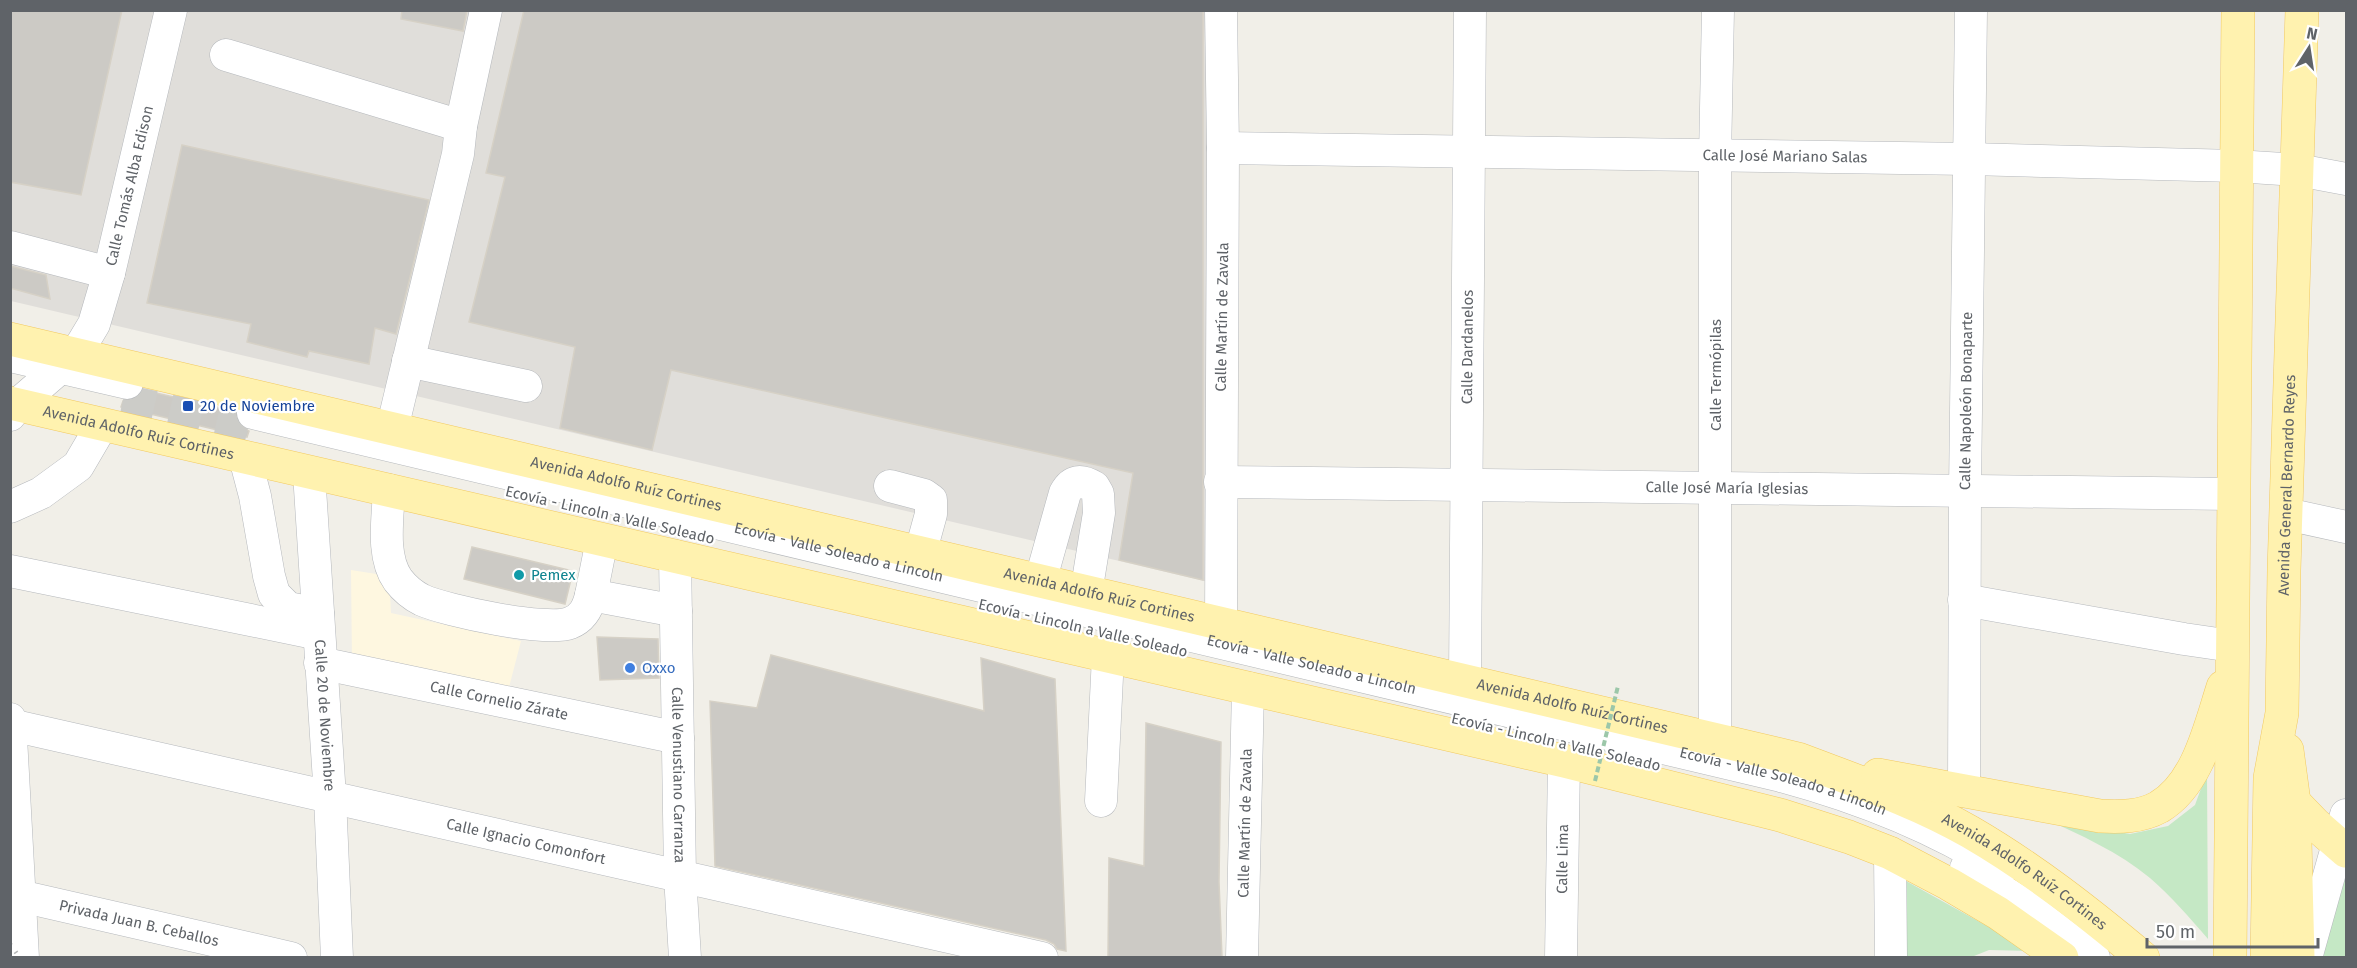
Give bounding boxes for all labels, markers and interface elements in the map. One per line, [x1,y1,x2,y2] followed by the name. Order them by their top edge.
[2279,18,2339,78] north arrow
[2305,23,2319,44] text: N
[102,104,157,268] street label: Calle Tomás Alba Edison
[1702,146,1868,166] street label: Calle José Mariano Salas
[1212,242,1232,392] street label: Calle Martín de Zavala
[1458,290,1477,404] street label: Calle Dardanelos
[1956,312,1976,490] street label: Calle Napoleón Bonaparte
[1707,319,1725,431] street label: Calle Termópilas
[2275,374,2299,596] street label: Avenida General Bernardo Reyes
[200,397,315,415] place label: 20 de Noviembre
[181,399,195,413] marker: 20 de Noviembre
[41,402,236,463] street label: Avenida Adolfo Ruíz Cortines
[529,453,724,515] street label: Avenida Adolfo Ruíz Cortines
[1645,478,1808,498] street label: Calle José María Iglesias
[504,482,716,548] street label: Ecovía - Lincoln a Valle Soleado
[732,519,945,586] street label: Ecovía - Valle Soleado a Lincoln
[1002,564,1197,626] street label: Avenida Adolfo Ruíz Cortines
[531,566,576,584] place label: Pemex
[512,568,526,582] marker: Pemex
[977,595,1189,661] street label: Ecovía - Lincoln a Valle Soleado
[1205,631,1418,698] street label: Ecovía - Valle Soleado a Lincoln
[311,639,339,792] street label: Calle 20 de Noviembre
[642,659,675,677] place label: Oxxo
[623,661,637,675] marker: Oxxo
[1475,675,1670,737] street label: Avenida Adolfo Ruíz Cortines
[428,677,570,724] street label: Calle Cornelio Zárate
[668,687,689,863] street label: Calle Venustiano Carranza
[1450,709,1662,775] street label: Ecovía - Lincoln a Valle Soleado
[1678,743,1889,819] street label: Ecovía - Valle Soleado a Lincoln
[1234,748,1256,898] street label: Calle Martín de Zavala
[1939,810,2111,934] street label: Avenida Adolfo Ruíz Cortines
[445,815,608,868] street label: Calle Ignacio Comonfort
[1553,824,1572,894] street label: Calle Lima
[57,896,221,950] street label: Privada Juan B. Ceballos
[2147,911,2318,949] scale bar
[2156,921,2195,943] text: 50 m

